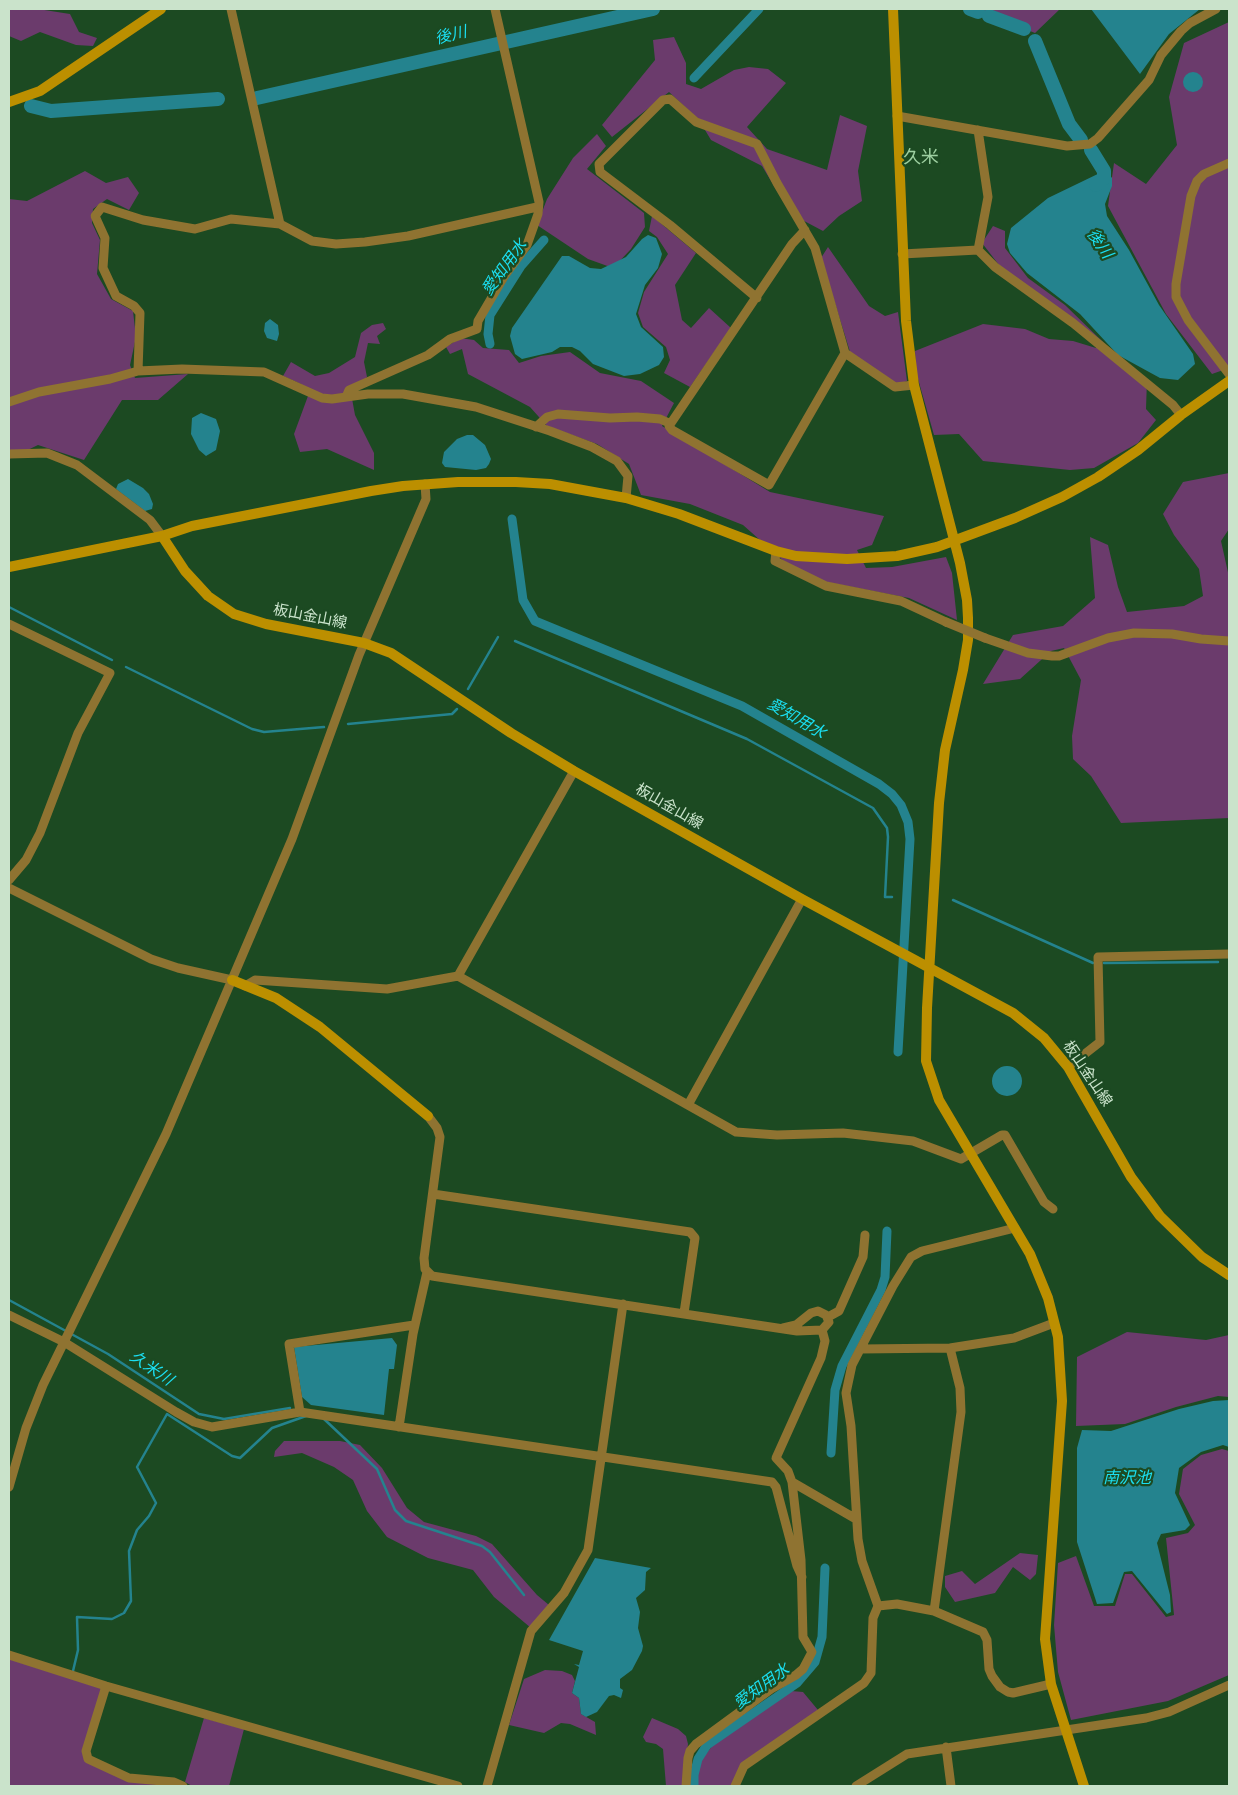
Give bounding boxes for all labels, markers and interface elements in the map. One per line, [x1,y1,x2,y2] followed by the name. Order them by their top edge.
[433,23,469,49] water label: 後川
[903,147,939,169] district label: 久米
[1082,225,1116,263] water label: 後川
[478,236,532,300] water label: 愛知用水
[271,601,349,633] street label: 板山金山線
[763,695,829,743] water label: 愛知用水
[632,780,706,834] street label: 板山金山線
[1059,1038,1115,1110] street label: 板山金山線
[126,1348,176,1390] water label: 久米川
[1103,1469,1151,1489] water label: 南沢池
[730,1660,794,1714] water label: 愛知用水

